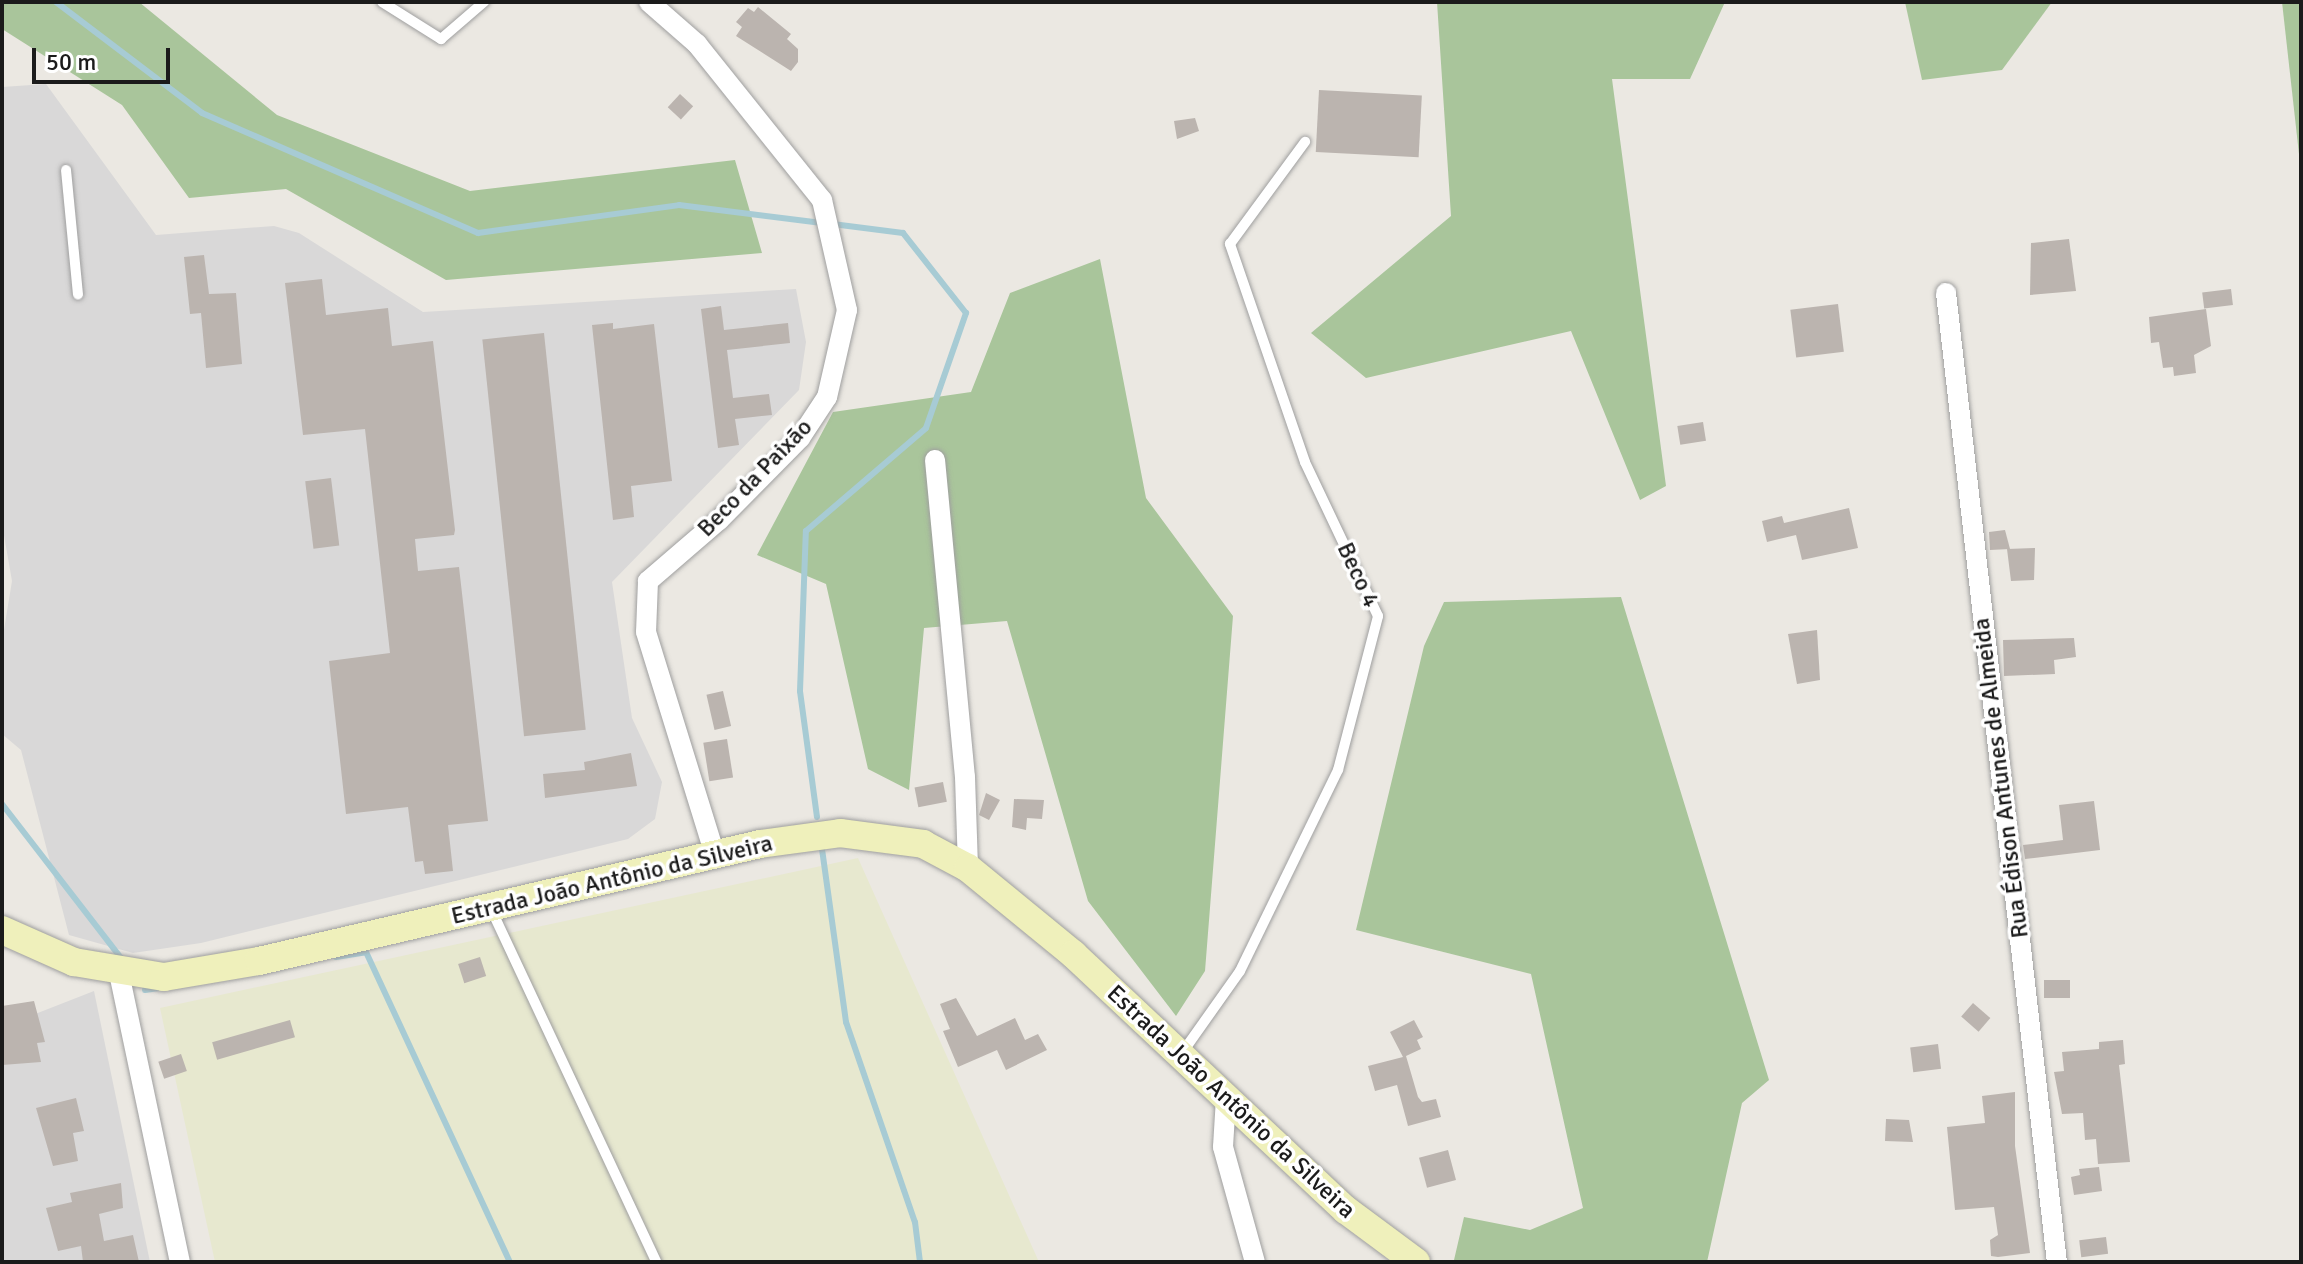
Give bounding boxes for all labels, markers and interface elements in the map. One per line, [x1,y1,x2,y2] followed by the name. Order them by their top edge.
[36,32,174,82] scale bar
[46,47,96,77] text: 50 m
[692,413,818,543] street label: Beco da Paixão
[1330,538,1386,612] street label: Beco 4
[1967,616,2035,940] street label: Rua Édison Antunes de Almeida
[448,829,776,931] street label: Estrada João Antônio da Silveira
[1101,979,1361,1225] street label: Estrada João Antônio da Silveira

